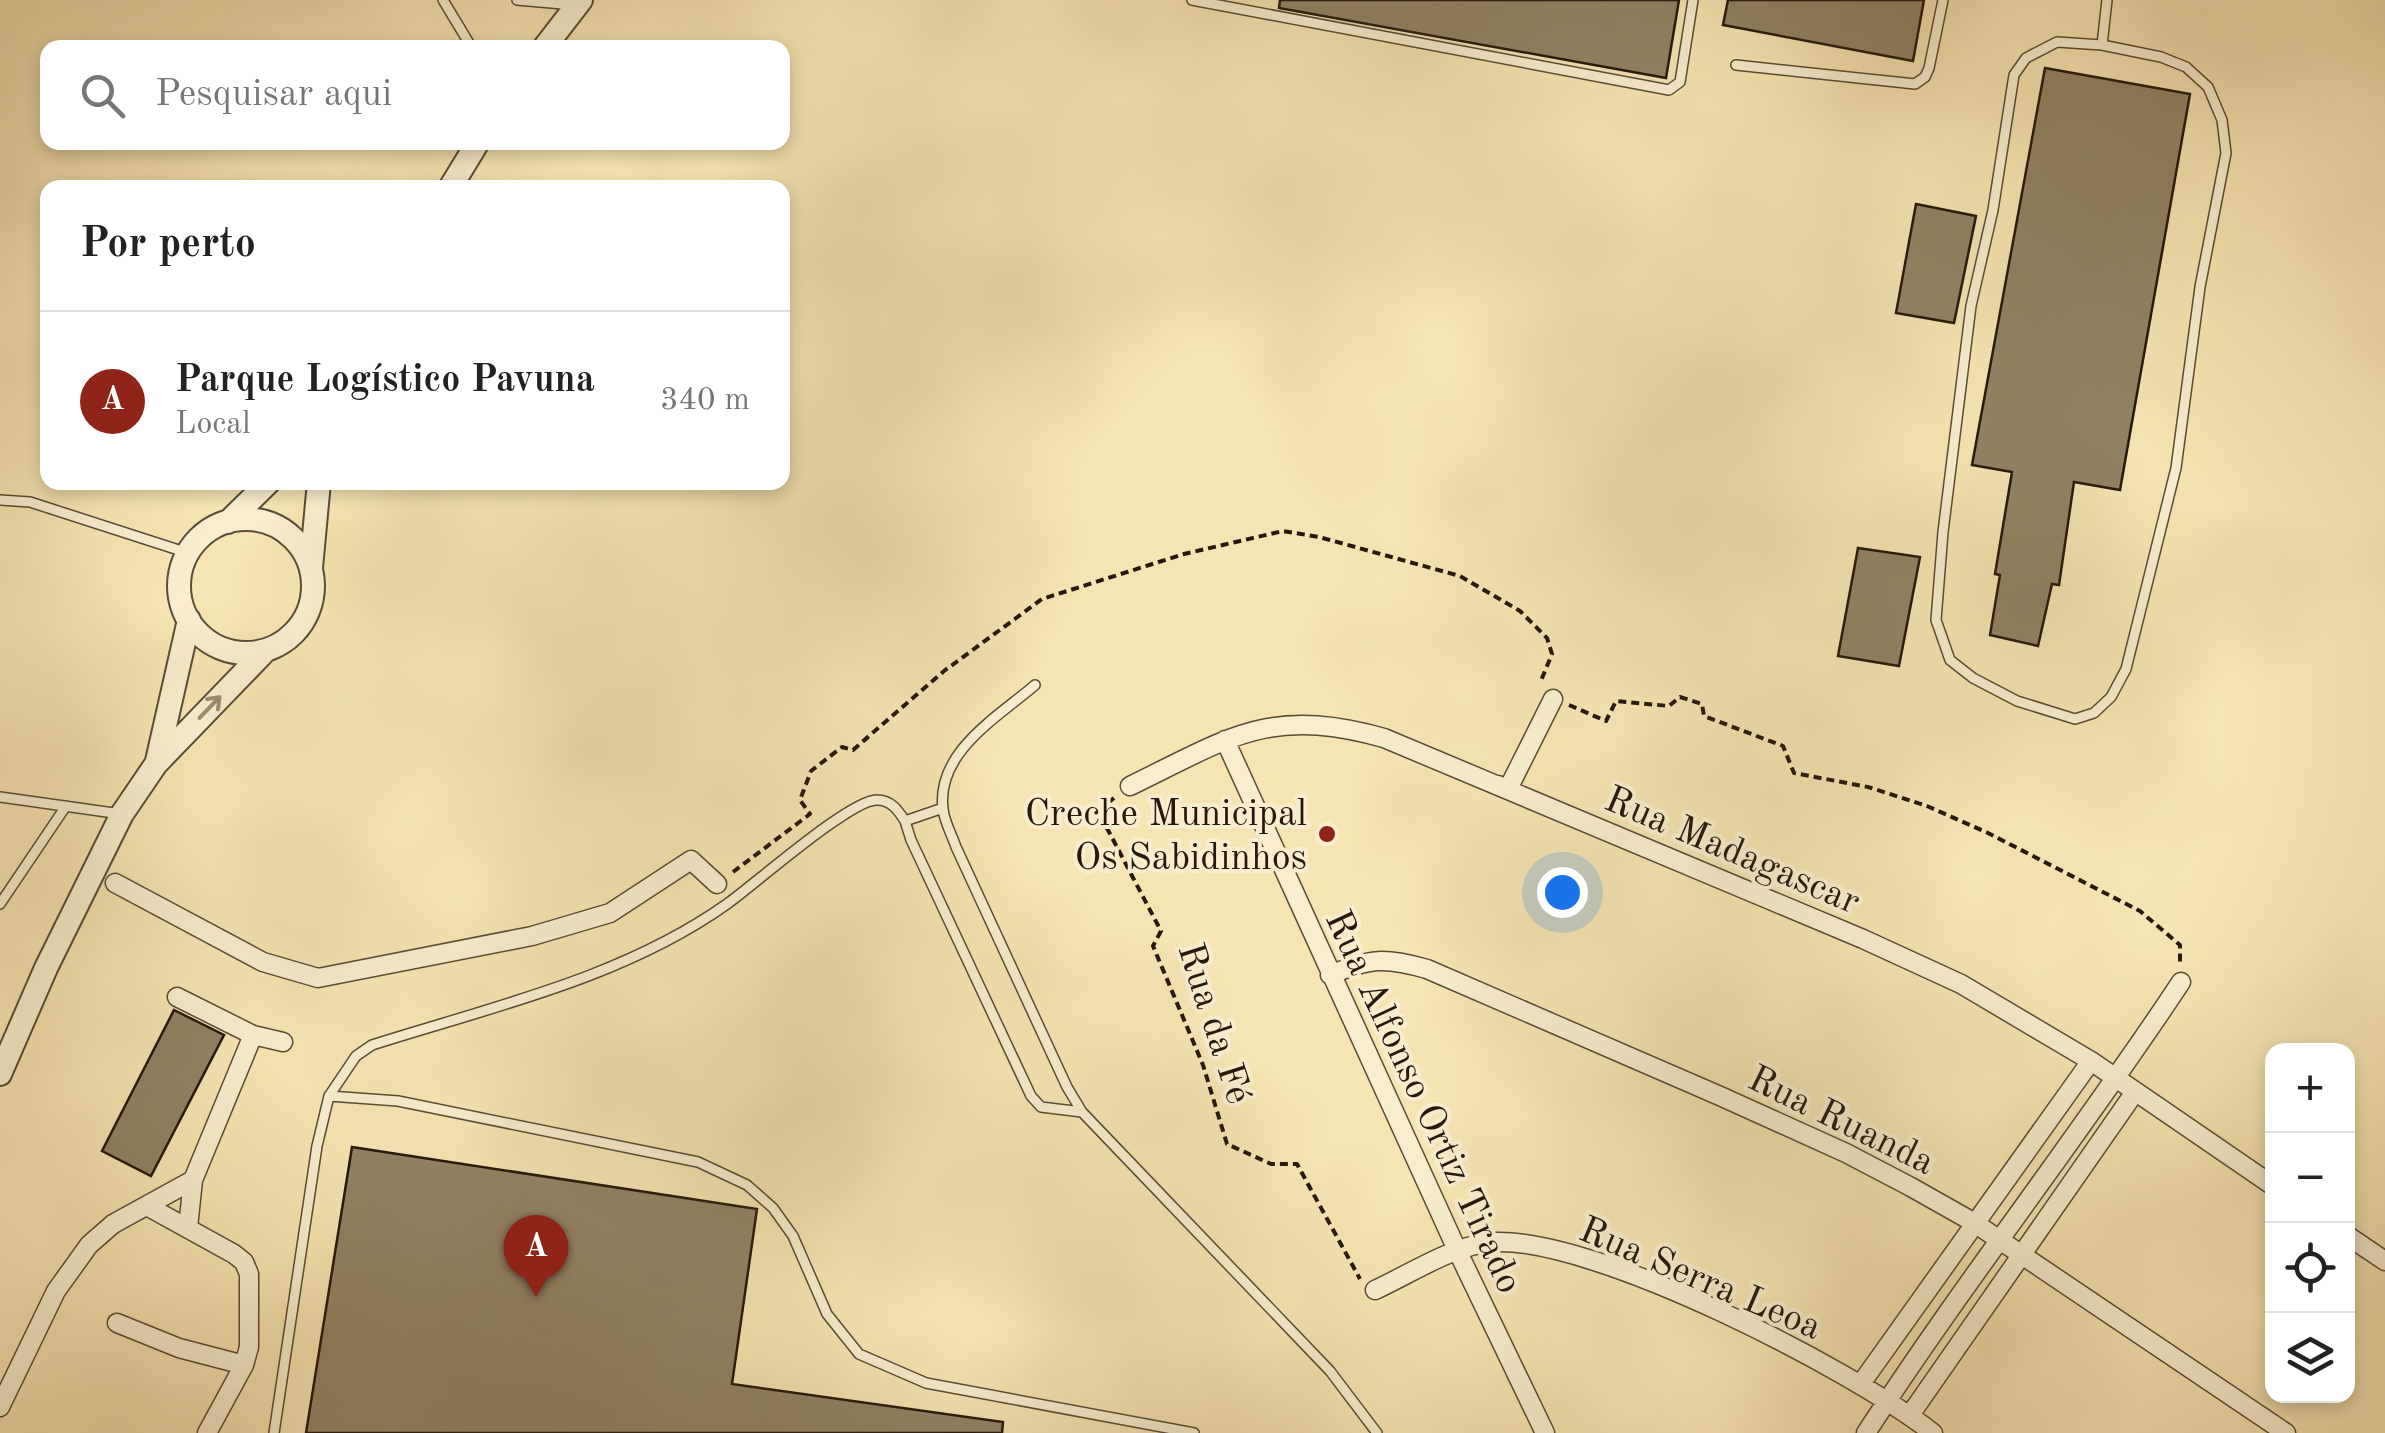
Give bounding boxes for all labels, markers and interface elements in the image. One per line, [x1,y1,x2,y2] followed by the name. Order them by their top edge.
[40,40,790,150] search box
[75,68,130,123] icon: search
[155,76,392,114] text: Pesquisar aqui
[80,224,256,266] text: Por perto
[175,362,595,400] text: Parque Logístico Pavuna
[100,385,125,417] text: A
[660,385,750,417] text: 340 m
[175,409,251,441] text: Local
[198,696,222,720] one-way arrow
[1599,781,1865,923] street label: Rua Madagascar
[1025,796,1307,878] place label: Creche Municipal Os Sabidinhos
[1316,823,1338,845] marker: Creche Municipal Os Sabidinhos
[1537,867,1588,918] your location
[1317,905,1528,1300] street label: Rua Alfonso Ortiz Tirado
[1169,939,1257,1109] street label: Rua da Fé
[2265,1043,2355,1403] map controls
[2265,1043,2355,1133] button: +
[1741,1060,1940,1183] street label: Rua Ruanda
[2265,1133,2355,1223] button: −
[1573,1212,1827,1348] street label: Rua Serra Leoa
[504,1214,568,1297] pin: A
[2265,1223,2355,1313] button: locate
[2265,1313,2355,1403] button: layers

